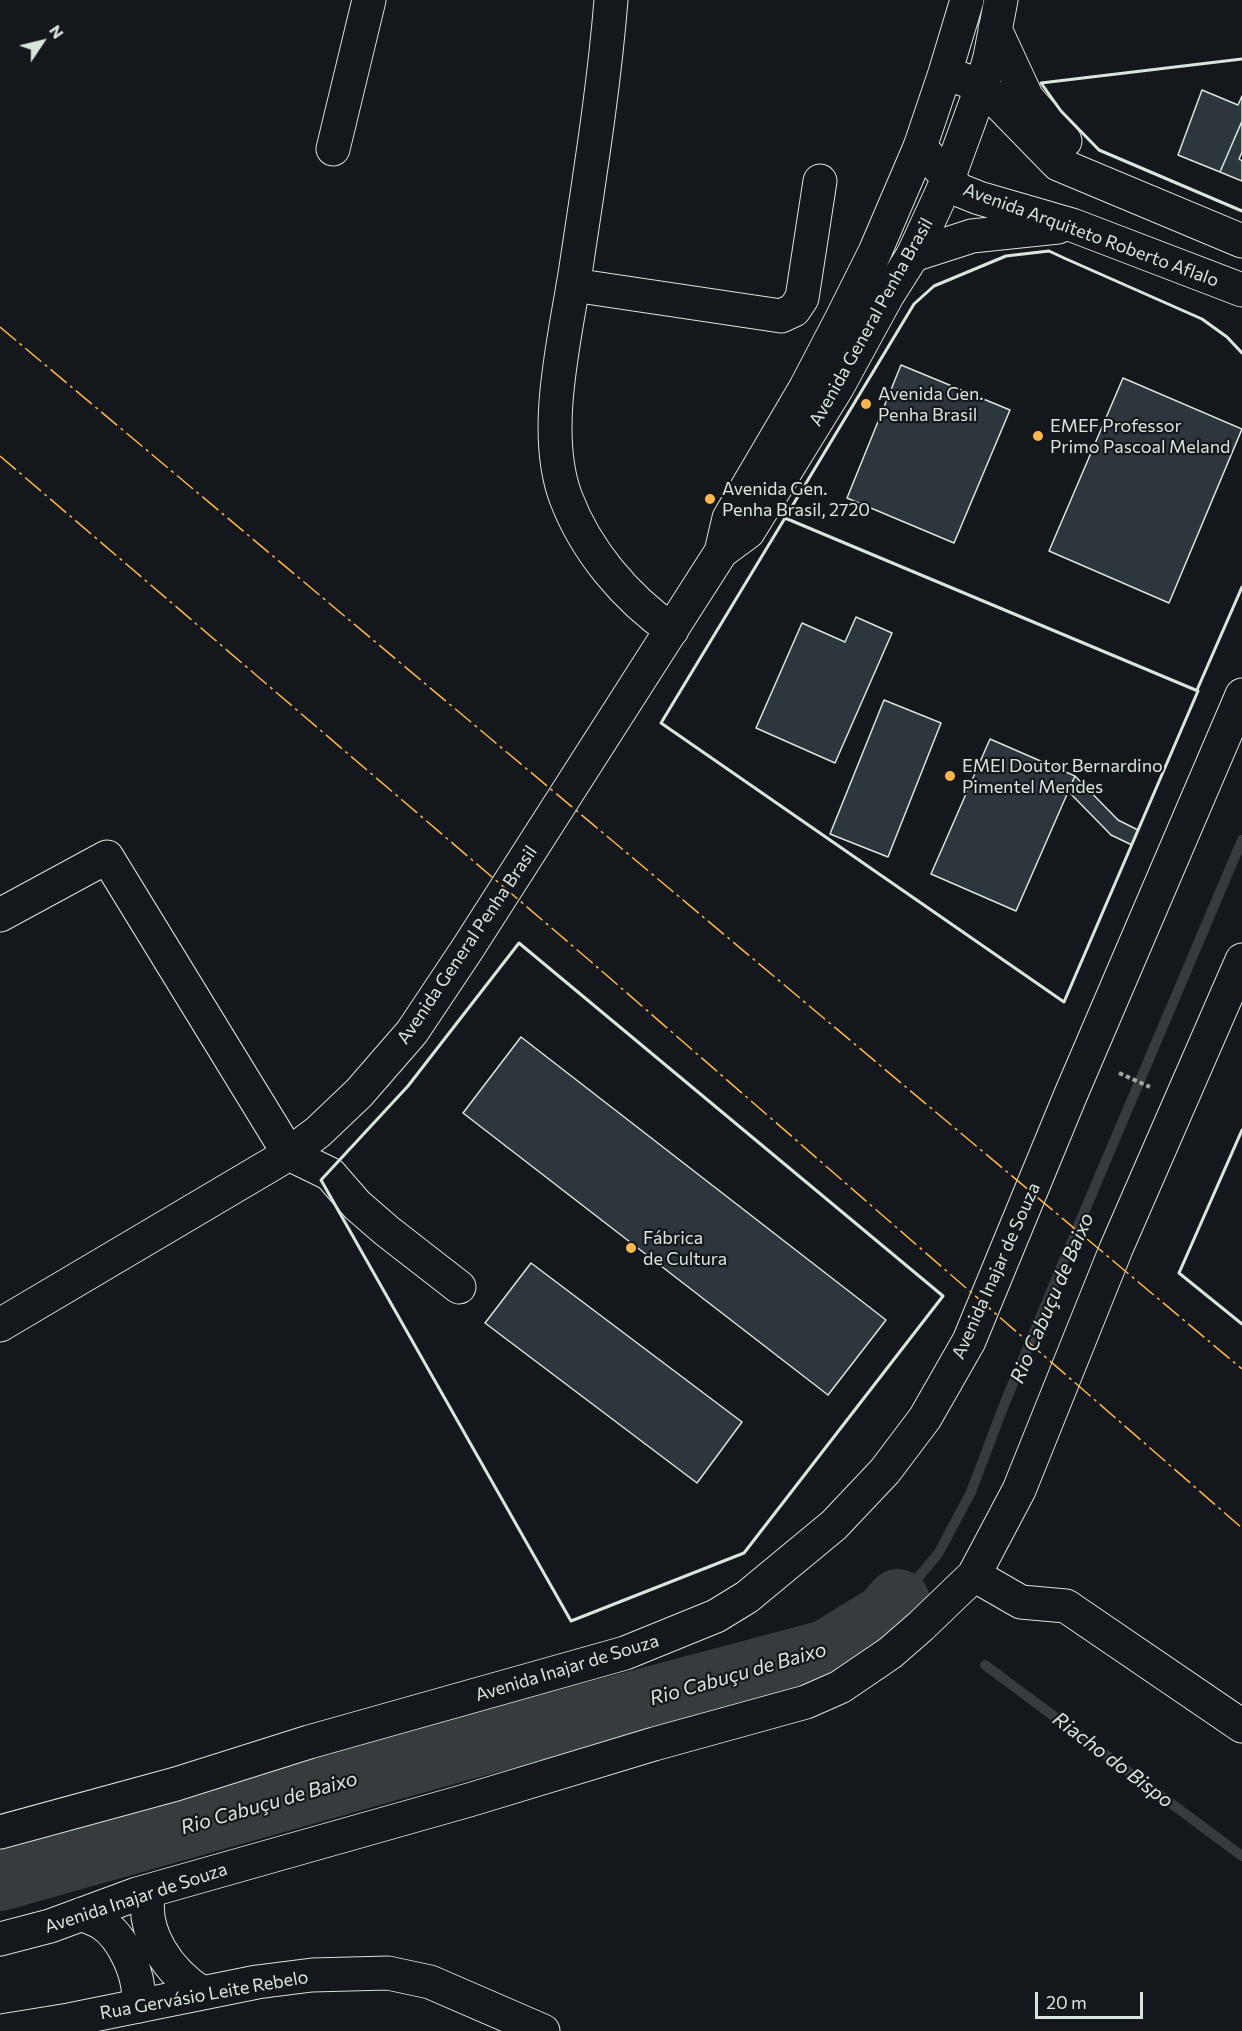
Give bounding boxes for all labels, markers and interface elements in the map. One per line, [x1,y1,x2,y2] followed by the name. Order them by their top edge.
[12,12,72,72] north arrow
[46,21,68,42] text: N
[960,179,1222,291] street label: Avenida Arquiteto Roberto Aflalo
[805,214,937,430] street label: Avenida General Penha Brasil
[878,383,984,426] place label: Avenida Gen. Penha Brasil
[859,397,873,411] marker: Avenida Gen. Penha Brasil
[1050,415,1230,458] place label: EMEF Professor Primo Pascoal Meland
[1031,429,1045,443] marker: EMEF Professor Primo Pascoal Meland
[722,478,870,520] place label: Avenida Gen. Penha Brasil, 2720
[703,492,717,506] marker: Avenida Gen. Penha Brasil, 2720
[962,755,1163,798] place label: EMEI Doutor Bernardino Pimentel Mendes
[943,769,957,783] marker: EMEI Doutor Bernardino Pimentel Mendes
[392,842,542,1048] street label: Avenida General Penha Brasil
[947,1179,1045,1363] street label: Avenida Inajar de Souza
[1005,1209,1099,1387] water label: Rio Cabuçu de Baixo
[643,1227,727,1270] place label: Fábrica de Cultura
[624,1241,638,1255] marker: Fábrica de Cultura
[473,1630,661,1706] street label: Avenida Inajar de Souza
[647,1637,829,1711] water label: Rio Cabuçu de Baixo
[1048,1707,1178,1813] water label: Riacho do Bispo
[178,1766,360,1840] water label: Rio Cabuçu de Baixo
[42,1858,230,1938] street label: Avenida Inajar de Souza
[98,1966,310,2024] street label: Rua Gervásio Leite Rebelo
[1038,1980,1146,2018] scale bar
[1046,1991,1087,2013] text: 20 m

